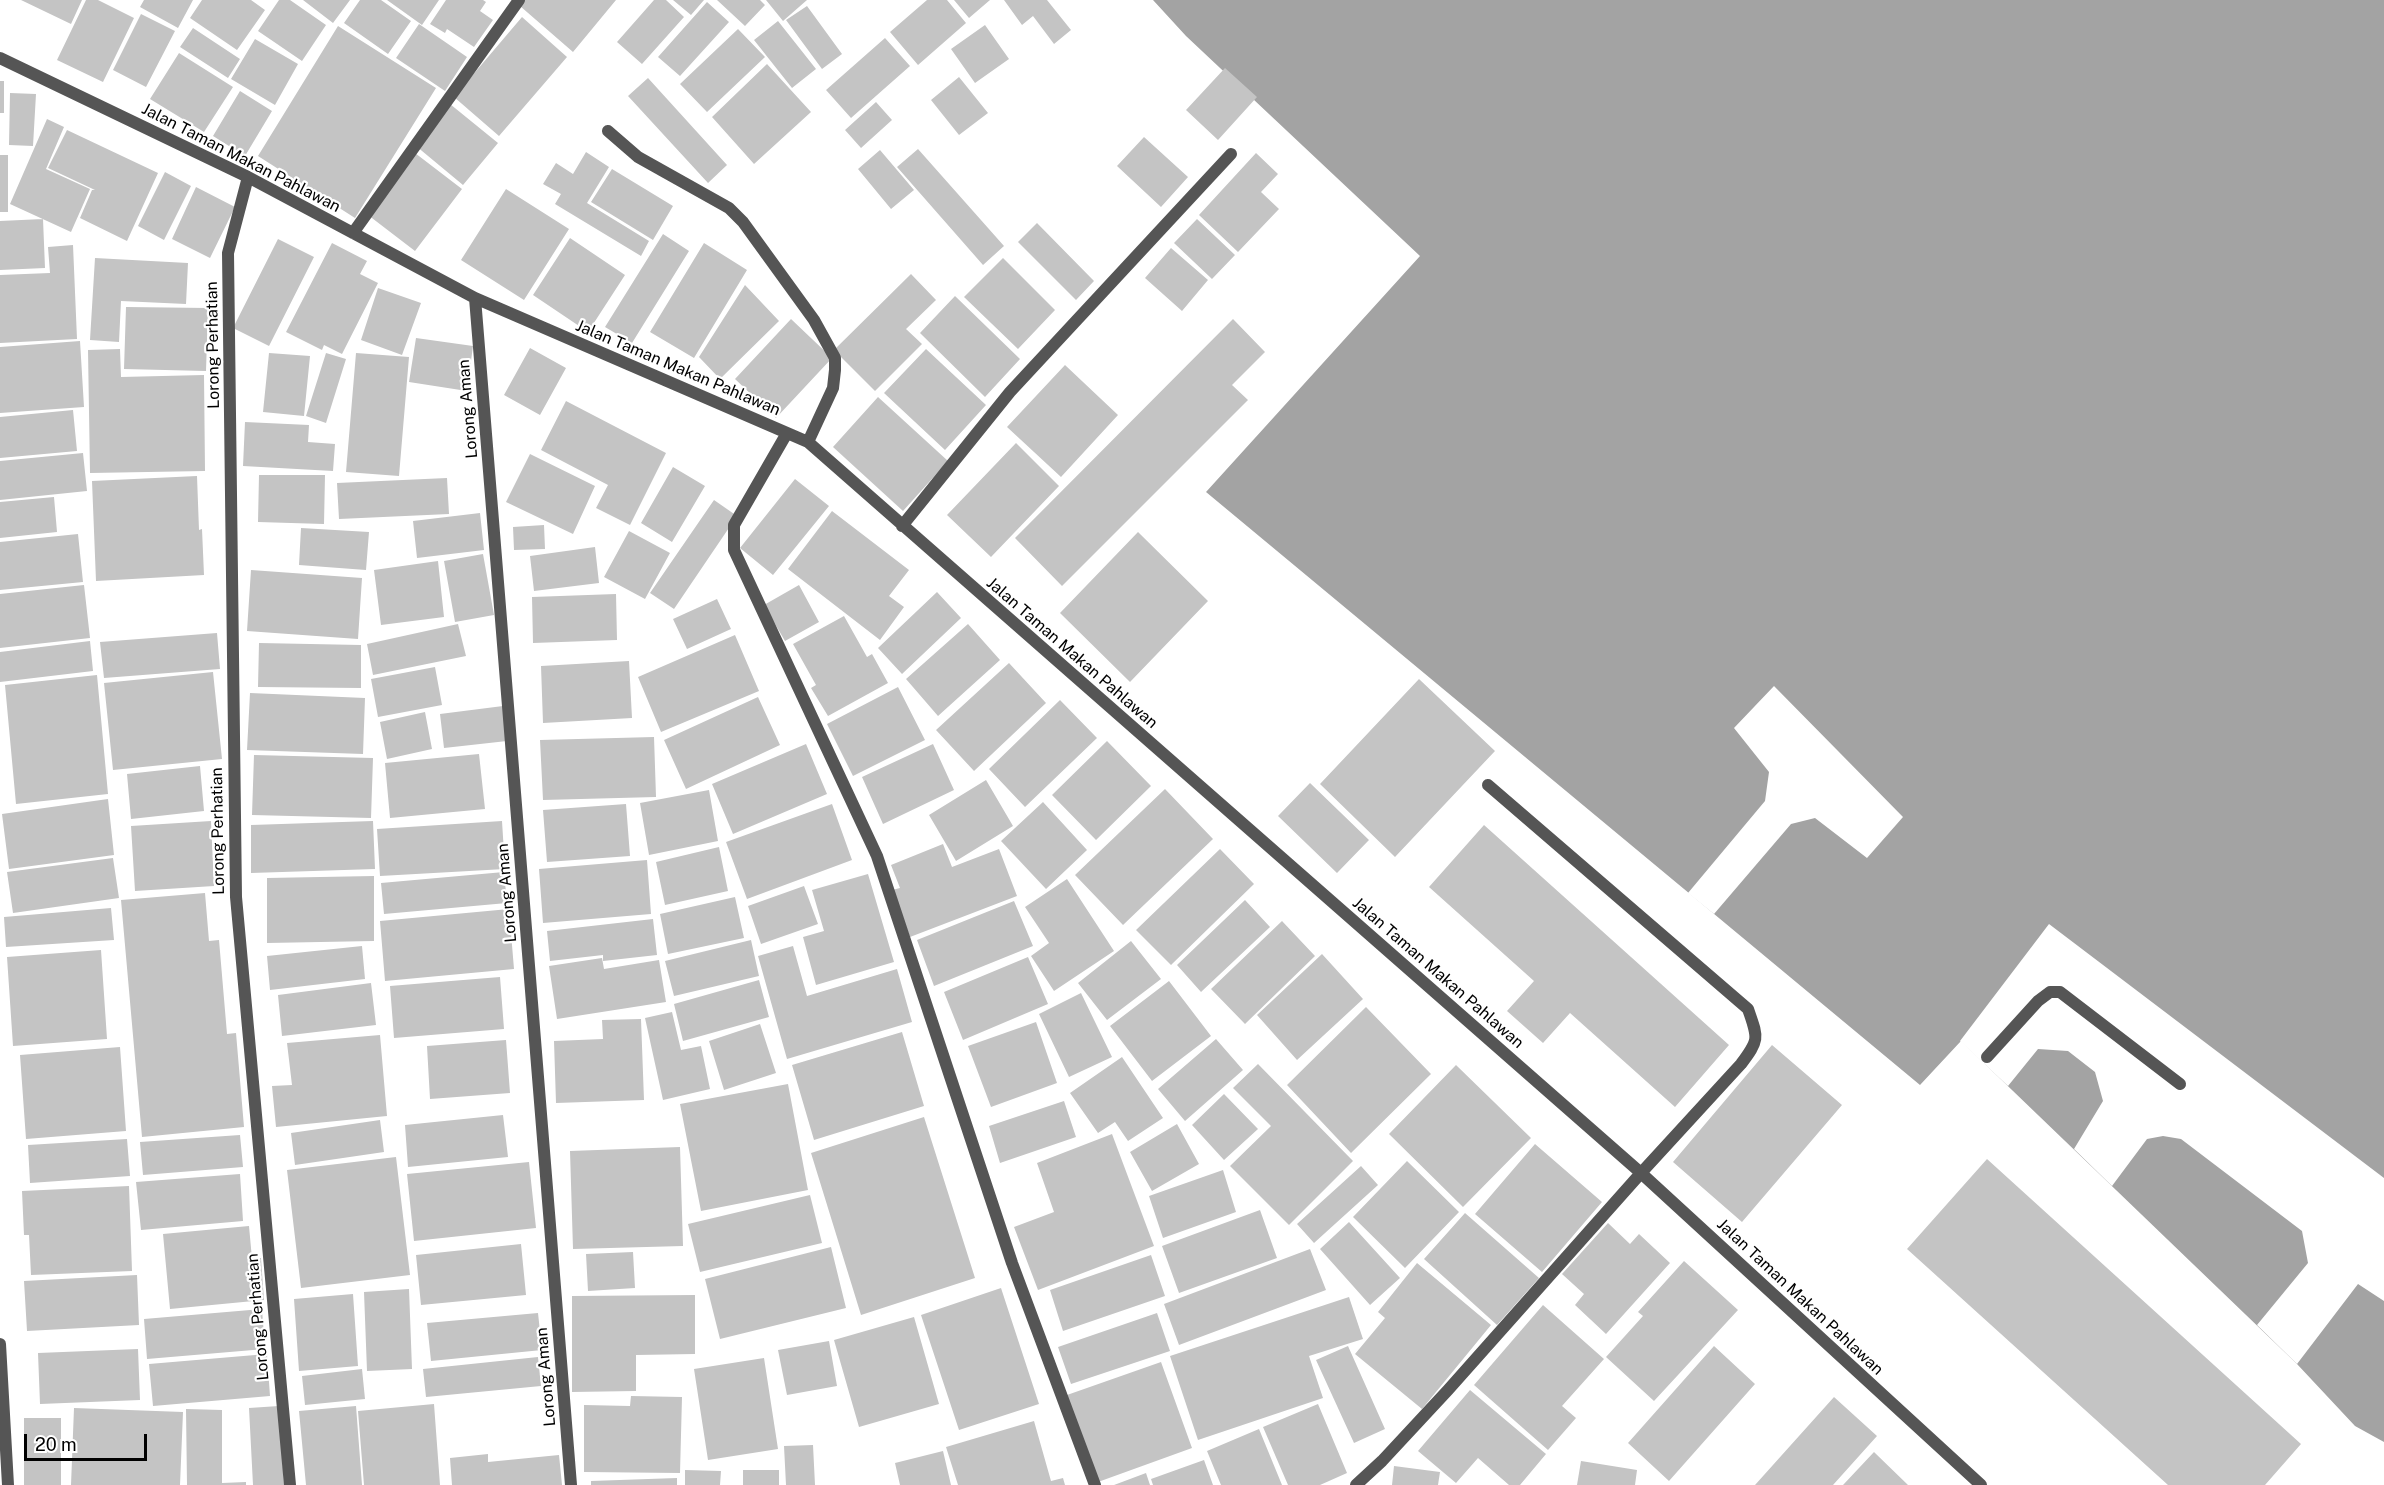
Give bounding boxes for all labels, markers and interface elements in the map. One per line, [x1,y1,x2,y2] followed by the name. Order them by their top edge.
[138,99,344,217] street label: Jalan Taman Makan Pahlawan
[202,281,224,409] street label: Lorong Perhatian
[573,316,783,420] street label: Jalan Taman Makan Pahlawan
[454,359,482,459] street label: Lorong Aman
[982,573,1162,733] street label: Jalan Taman Makan Pahlawan
[207,767,229,895] street label: Lorong Perhatian
[493,843,521,943] street label: Lorong Aman
[1348,893,1528,1053] street label: Jalan Taman Makan Pahlawan
[1713,1215,1887,1379] street label: Jalan Taman Makan Pahlawan
[243,1253,273,1381] street label: Lorong Perhatian
[532,1327,560,1427] street label: Lorong Aman
[27,1422,150,1460] scale bar
[35,1434,77,1455] text: 20 m

